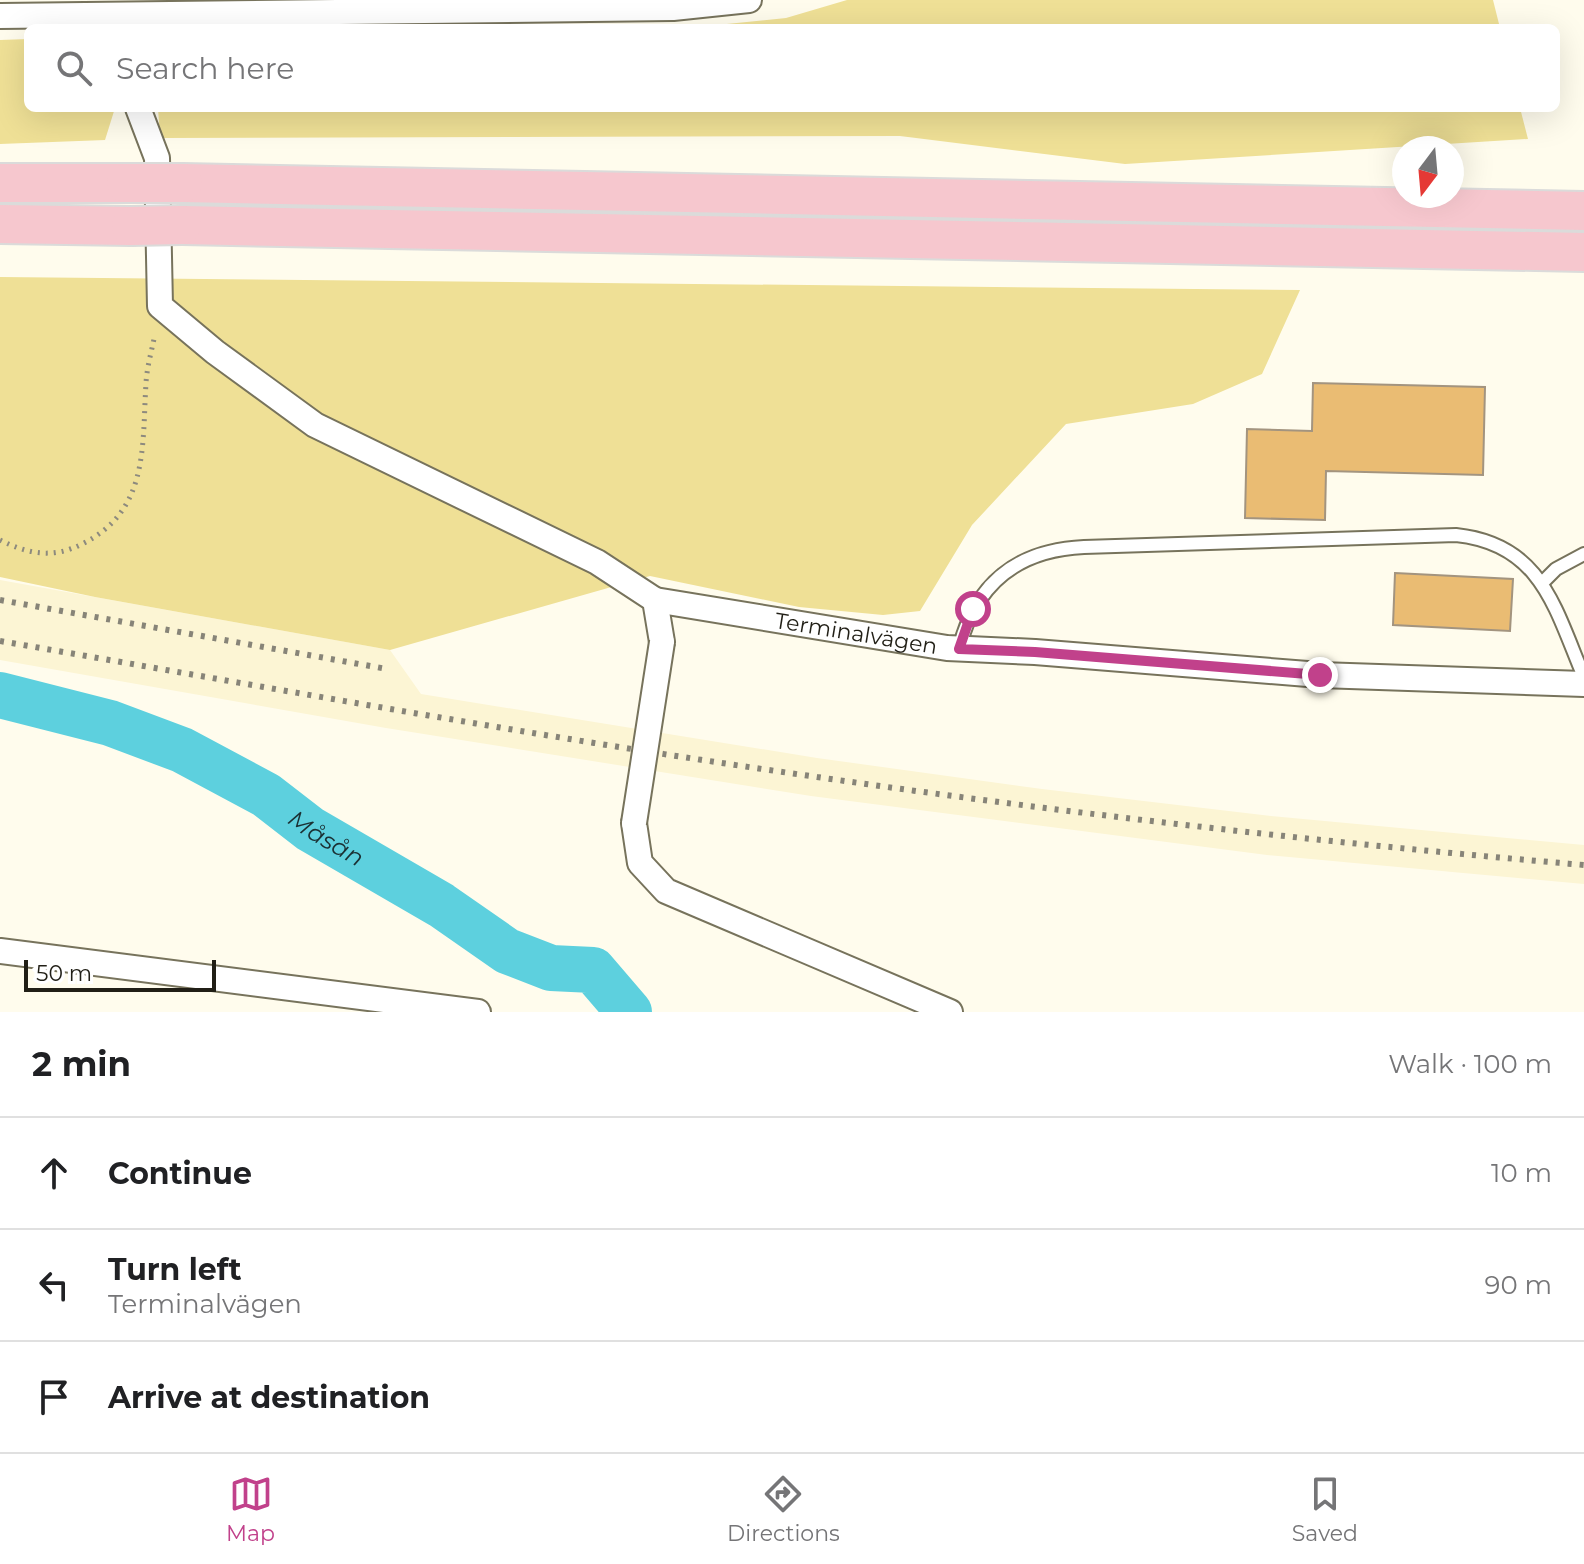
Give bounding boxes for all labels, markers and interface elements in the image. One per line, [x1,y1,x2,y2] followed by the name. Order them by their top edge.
[24,24,1560,112] search box
[52,46,96,90] icon: search
[116,50,294,87] text: Search here
[1392,136,1464,208] north arrow
[955,591,991,627] route start
[773,606,939,660] street label: Terminalvägen
[1302,657,1338,693] route end
[283,803,370,872] water label: Måsån
[24,956,216,992] scale bar
[36,960,92,987] text: 50 m
[32,1043,131,1085] text: 2 min
[1388,1048,1552,1080] text: Walk · 100 m
[32,1151,76,1195] icon: ahead
[108,1155,252,1192] text: Continue
[1491,1157,1552,1189] text: 10 m
[108,1251,241,1288] text: Turn left
[32,1263,76,1307] icon: left
[1485,1269,1552,1301] text: 90 m
[108,1288,302,1320] text: Terminalvägen
[32,1375,76,1419] icon: arrive
[108,1379,430,1416] text: Arrive at destination
[226,1472,275,1547] tab: Map
[727,1472,840,1547] tab: Directions
[1292,1472,1358,1547] tab: Saved

